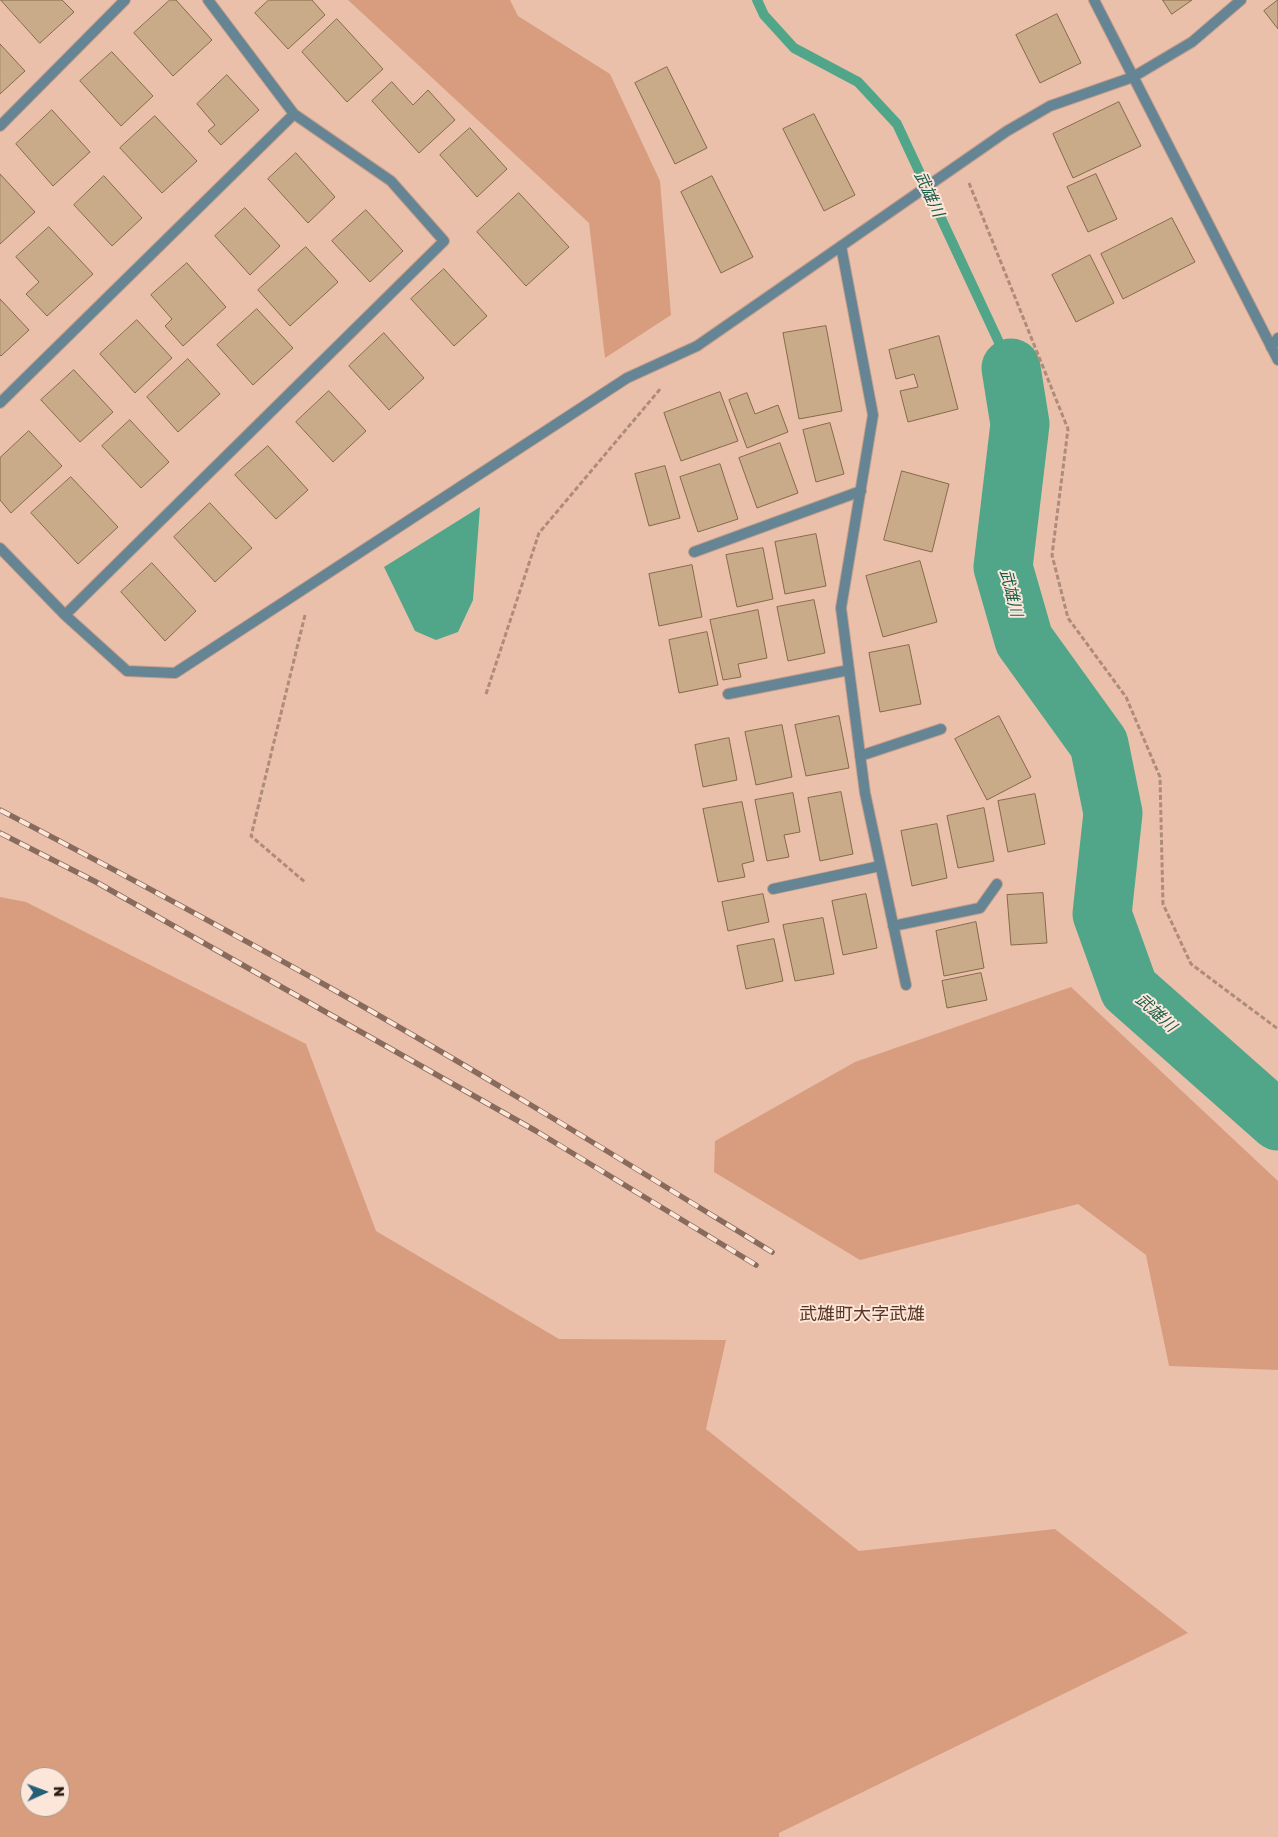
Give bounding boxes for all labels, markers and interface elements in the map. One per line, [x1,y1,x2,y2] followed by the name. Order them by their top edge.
[910,168,948,220] water label: 武雄川
[996,567,1026,619] water label: 武雄川
[1132,990,1180,1036] water label: 武雄川
[799,1303,925,1325] district label: 武雄町大字武雄
[20,1767,70,1817] north arrow
[51,1786,68,1797] text: N

